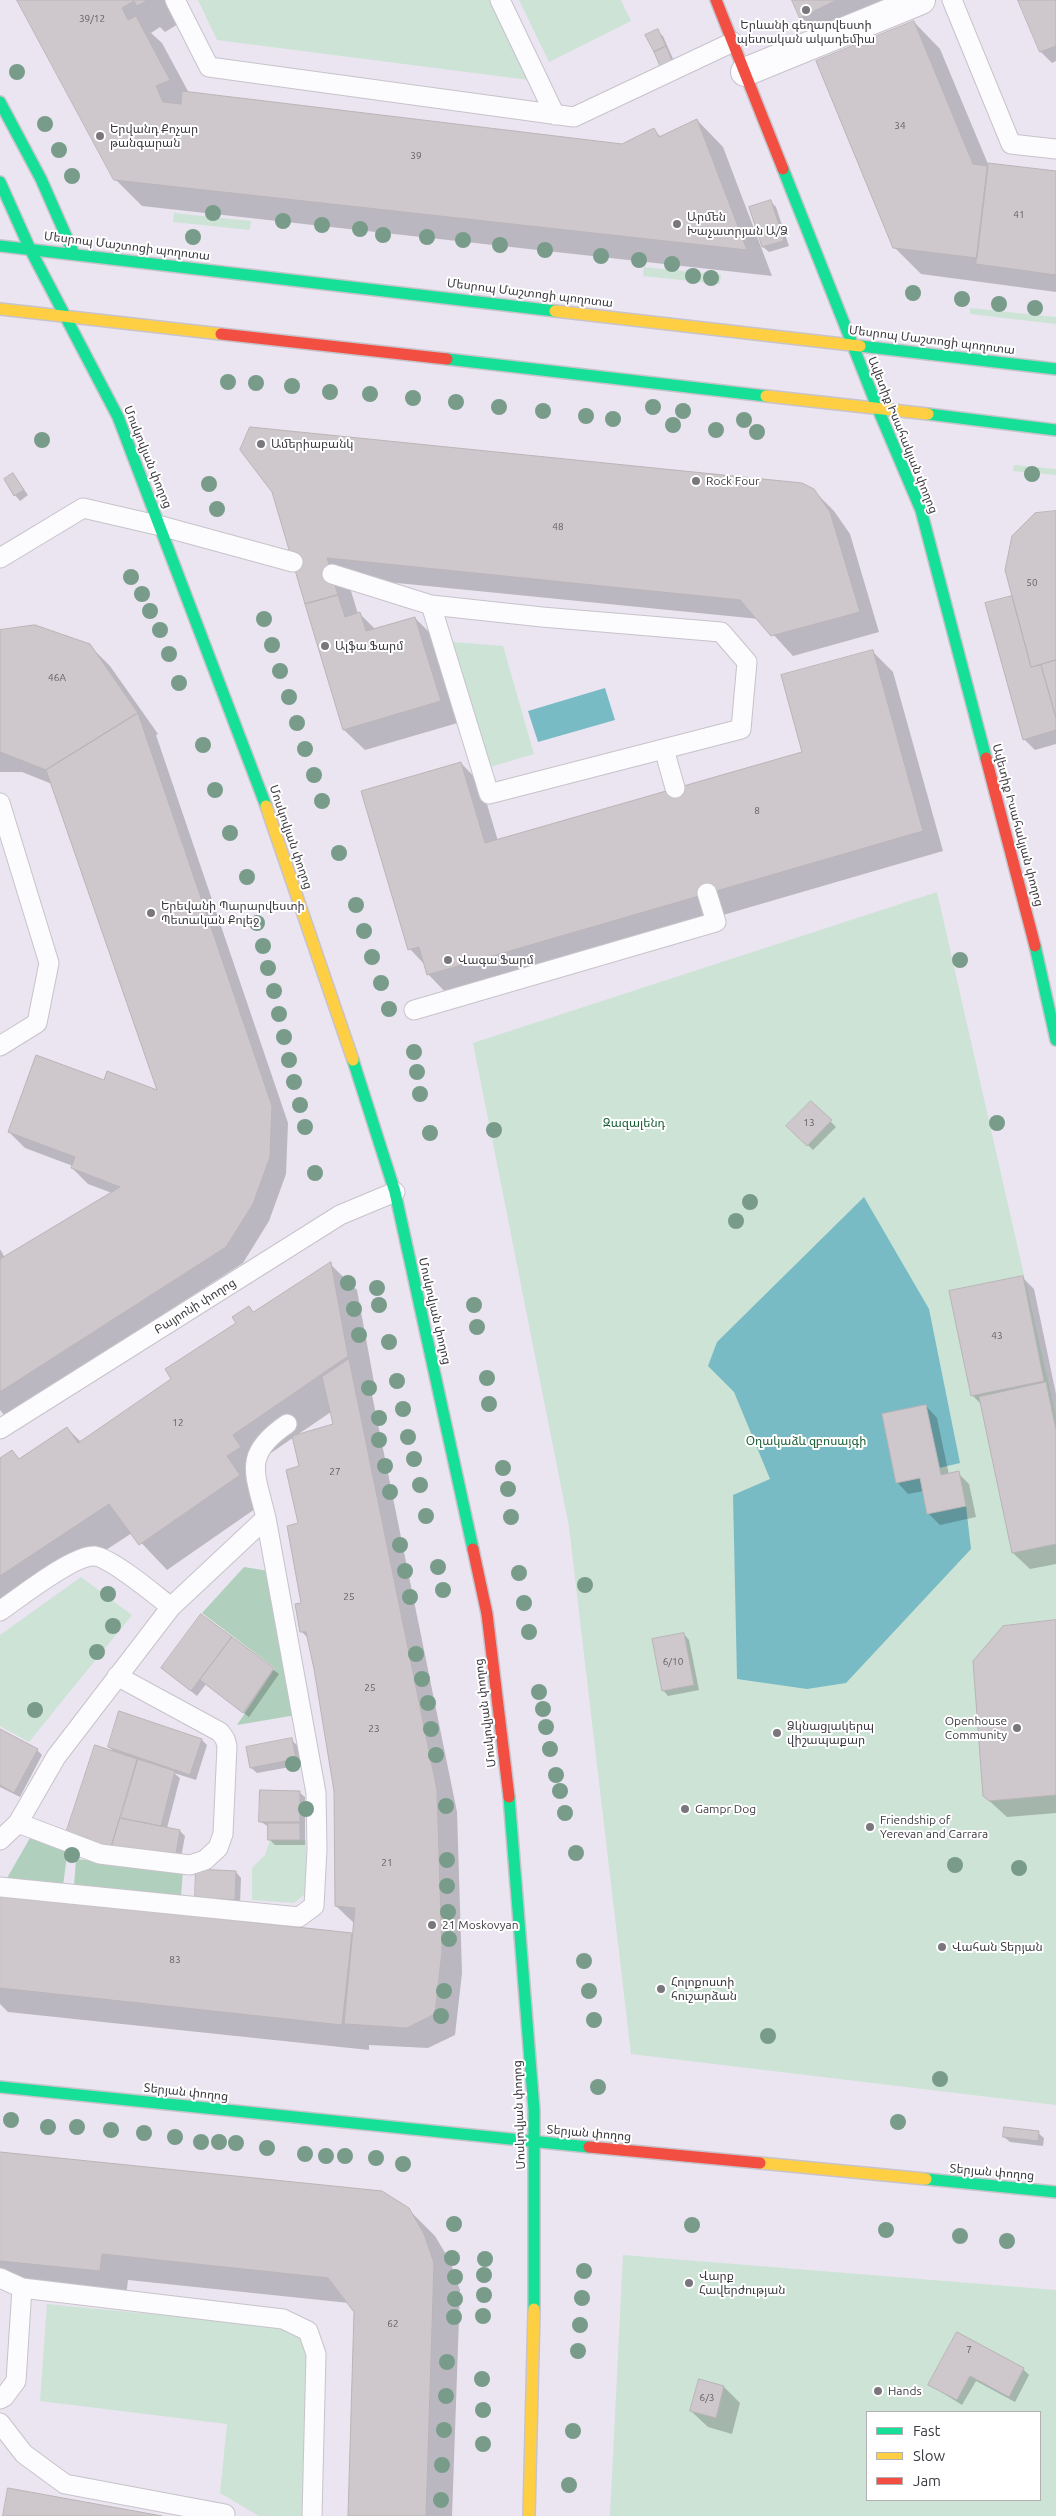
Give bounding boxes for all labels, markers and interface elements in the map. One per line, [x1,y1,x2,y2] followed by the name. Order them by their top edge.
[800,4,812,16] marker: Երևանի գեղարվեստի պետական ակադեմիա
[79,13,105,25] house number: 39/12
[737,18,875,46] place label: Երևանի գեղարվեստի պետական ակադեմիա
[894,120,906,132] house number: 34
[110,122,198,150] place label: Երվանդ Քոչար թանգարան
[94,130,106,142] marker: Երվանդ Քոչար թանգարան
[410,150,422,162] house number: 39
[1013,209,1025,221] house number: 41
[687,210,788,238] place label: Արմեն Խաչատրյան Ա/Ձ
[671,218,683,230] marker: Արմեն Խաչատրյան Ա/Ձ
[43,229,211,263] street label: Մեսրոպ Մաշտոցի պողոտա
[446,276,614,310] street label: Մեսրոպ Մաշտոցի պողոտա
[848,323,1016,357] street label: Մեսրոպ Մաշտոցի պողոտա
[865,354,941,516] street label: Ավետիք Իսահակյան փողոց
[121,404,175,510] street label: Մոսկովյան փողոց
[271,437,354,451] place label: Ամերիաբանկ
[255,438,267,450] marker: Ամերիաբանկ
[706,474,760,488] place label: Rock Four
[690,475,702,487] marker: Rock Four
[552,521,564,533] house number: 48
[1026,577,1038,589] house number: 50
[335,639,403,653] place label: Ալֆա Ֆարմ
[319,640,331,652] marker: Ալֆա Ֆարմ
[48,672,66,684] house number: 46A
[989,742,1047,908] street label: Ավետիք Իսահակյան փողոց
[266,783,316,891] street label: Մոսկովյան փողոց
[754,805,760,817] house number: 8
[161,899,305,927] place label: Երեվանի Պարարվեստի Պետական Քոլեջ
[145,907,157,919] marker: Երեվանի Պարարվեստի Պետական Քոլեջ
[458,953,534,967] place label: Վագա Ֆարմ
[442,954,454,966] marker: Վագա Ֆարմ
[603,1116,665,1130] park label: Զազալենդ
[803,1117,815,1129] house number: 13
[416,1256,454,1366] street label: Մոսկովյան փողոց
[152,1275,238,1337] street label: Բայրոնի փողոց
[991,1330,1003,1342] house number: 43
[172,1417,184,1429] house number: 12
[746,1434,866,1448] park label: Օղակաձև զբոսայգի
[329,1466,341,1478] house number: 27
[343,1591,355,1603] house number: 25
[663,1656,683,1668] house number: 6/10
[471,1658,499,1768] street label: Մոսկովյան փողոց
[364,1682,376,1694] house number: 25
[945,1714,1007,1742] place label: Openhouse Community
[787,1719,874,1747] place label: Ձկնացլակերպ վիշապաքար
[1011,1722,1023,1734] marker: Openhouse Community
[368,1723,380,1735] house number: 23
[771,1727,783,1739] marker: Ձկնացլակերպ վիշապաքար
[695,1802,756,1816] place label: Gampr Dog
[679,1803,691,1815] marker: Gampr Dog
[880,1813,988,1841] place label: Friendship of Yerevan and Carrara
[864,1821,876,1833] marker: Friendship of Yerevan and Carrara
[381,1857,393,1869] house number: 21
[442,1918,519,1932] place label: 21 Moskovyan
[426,1919,438,1931] marker: 21 Moskovyan
[952,1940,1043,1954] place label: Վահան Տերյան
[936,1941,948,1953] marker: Վահան Տերյան
[169,1954,181,1966] house number: 83
[671,1975,737,2003] place label: Հոլոքոստի հուշարձան
[655,1983,667,1995] marker: Հոլոքոստի հուշարձան
[510,2060,528,2170] street label: Մոսկովյան փողոց
[143,2080,229,2104] street label: Տերյան փողոց
[546,2122,632,2144] street label: Տերյան փողոց
[949,2161,1035,2183] street label: Տերյան փողոց
[699,2269,785,2297] place label: Վարք Հավերժության
[683,2277,695,2289] marker: Վարք Հավերժության
[387,2318,399,2330] house number: 62
[966,2344,972,2356] house number: 7
[888,2384,922,2398] place label: Hands
[872,2385,884,2397] marker: Hands
[700,2392,714,2404] house number: 6/3
[866,2411,1041,2501] legend
[913,2422,940,2439] text: Fast
[913,2447,945,2464] text: Slow
[913,2472,941,2489] text: Jam

